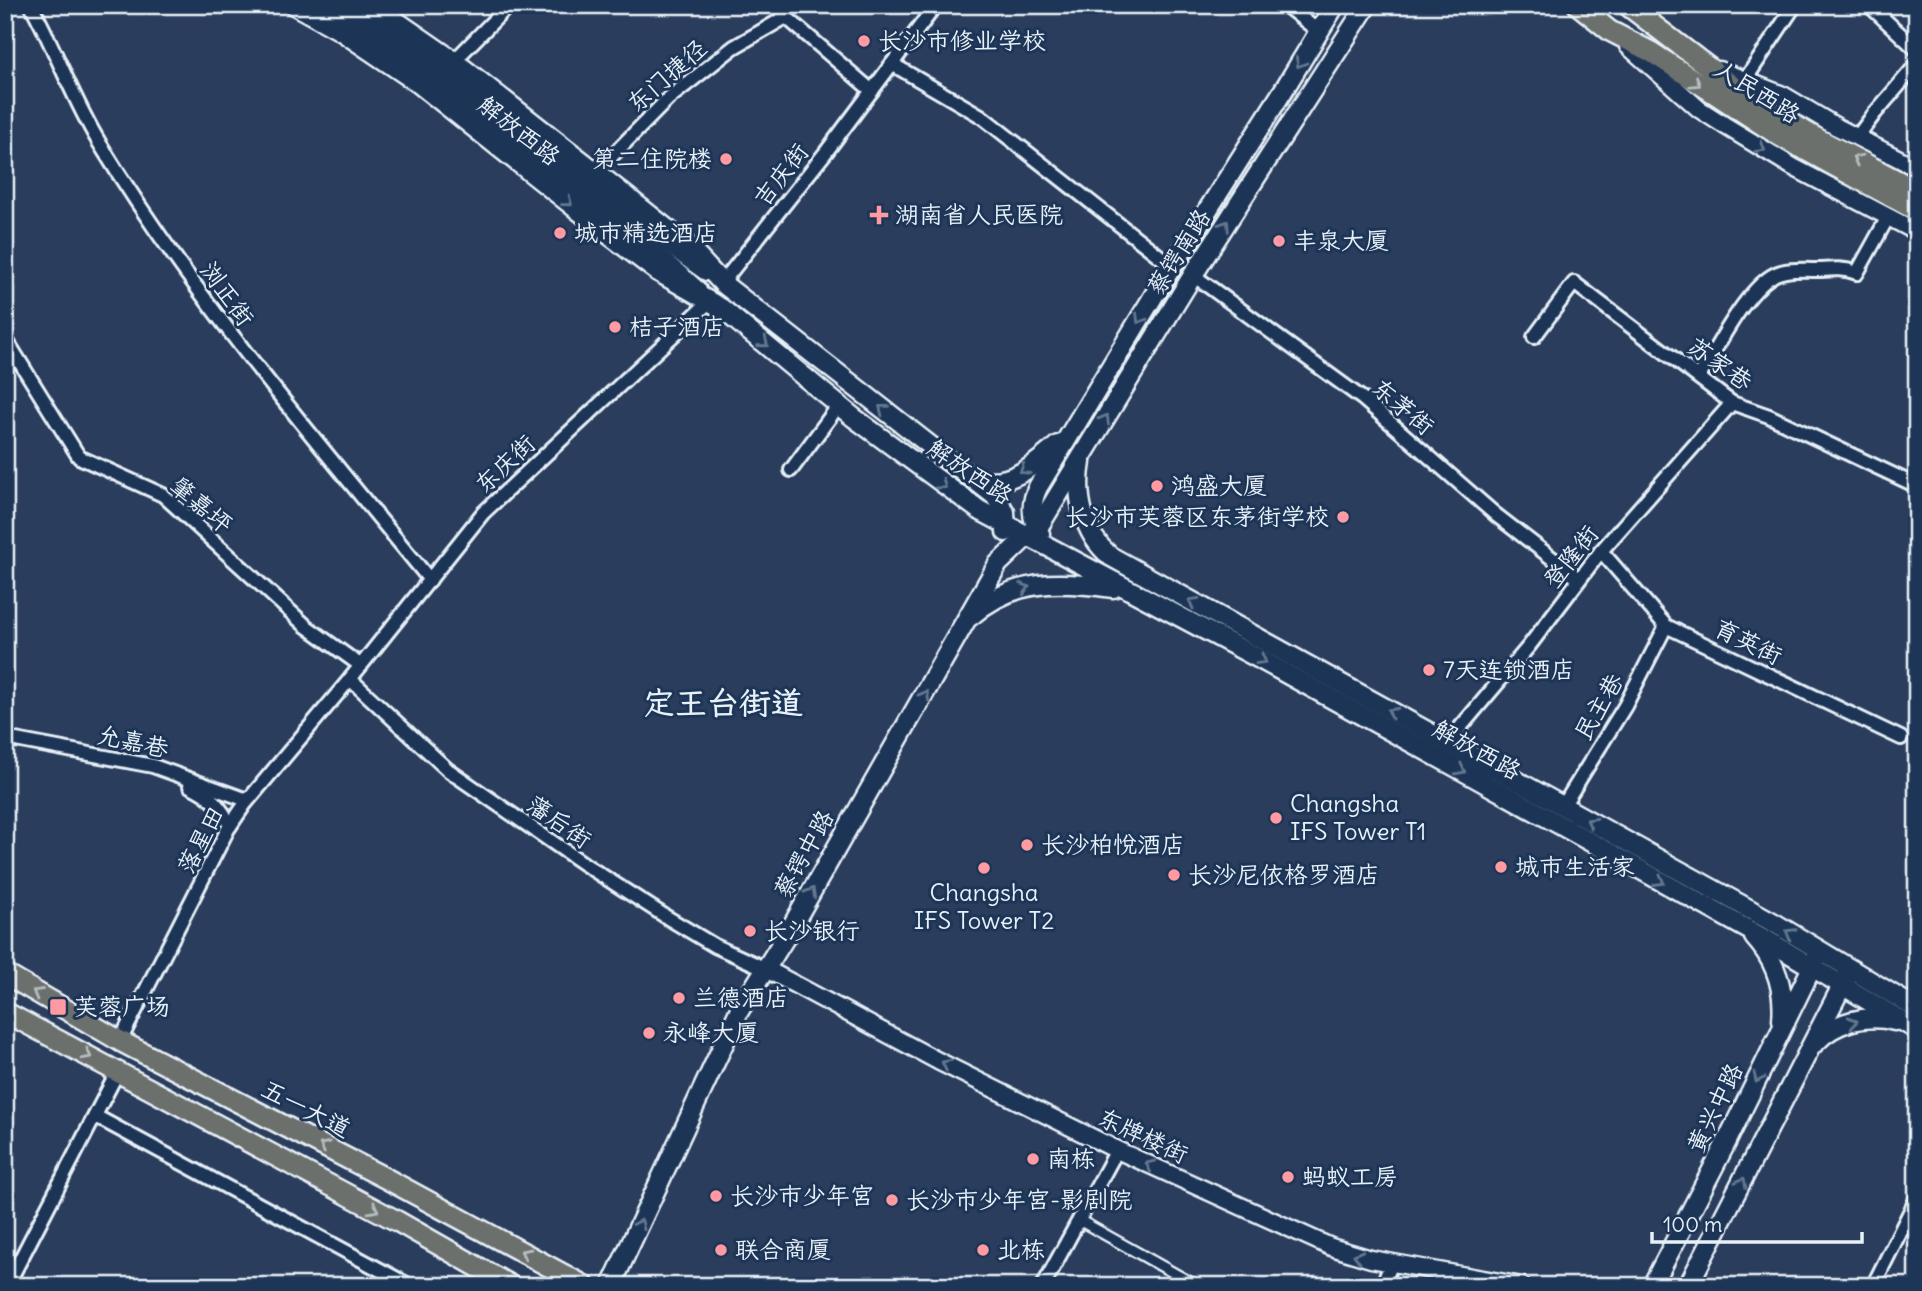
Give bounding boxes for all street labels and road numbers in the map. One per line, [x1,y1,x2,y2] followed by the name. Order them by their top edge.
[620,32,712,118] street label: 东门捷径
[1709,53,1806,129] street label: 人民西路
[473,89,567,172] street label: 解放西路
[746,137,814,212] street label: 吉庆街
[1140,203,1216,300] street label: 蔡锷南路
[195,255,261,331] street label: 浏正街
[1682,330,1759,396] street label: 苏家巷
[1366,372,1441,441] street label: 东茅街
[468,428,541,499] street label: 东庆街
[922,432,1019,510] street label: 解放西路
[164,470,239,539] street label: 肇嘉坪
[1536,519,1604,594] street label: 登隆街
[1710,612,1787,670] street label: 育英街
[1567,668,1629,745] street label: 民主巷
[1428,713,1527,786] street label: 解放西路
[95,719,172,763] street label: 允嘉巷
[521,788,598,854] street label: 藩后街
[170,801,230,878] street label: 落星田
[767,804,840,903] street label: 蔡锷中路
[1680,1058,1749,1157] street label: 黄兴中路
[257,1073,356,1143] street label: 五一大道
[1094,1101,1193,1169] street label: 东牌楼街

